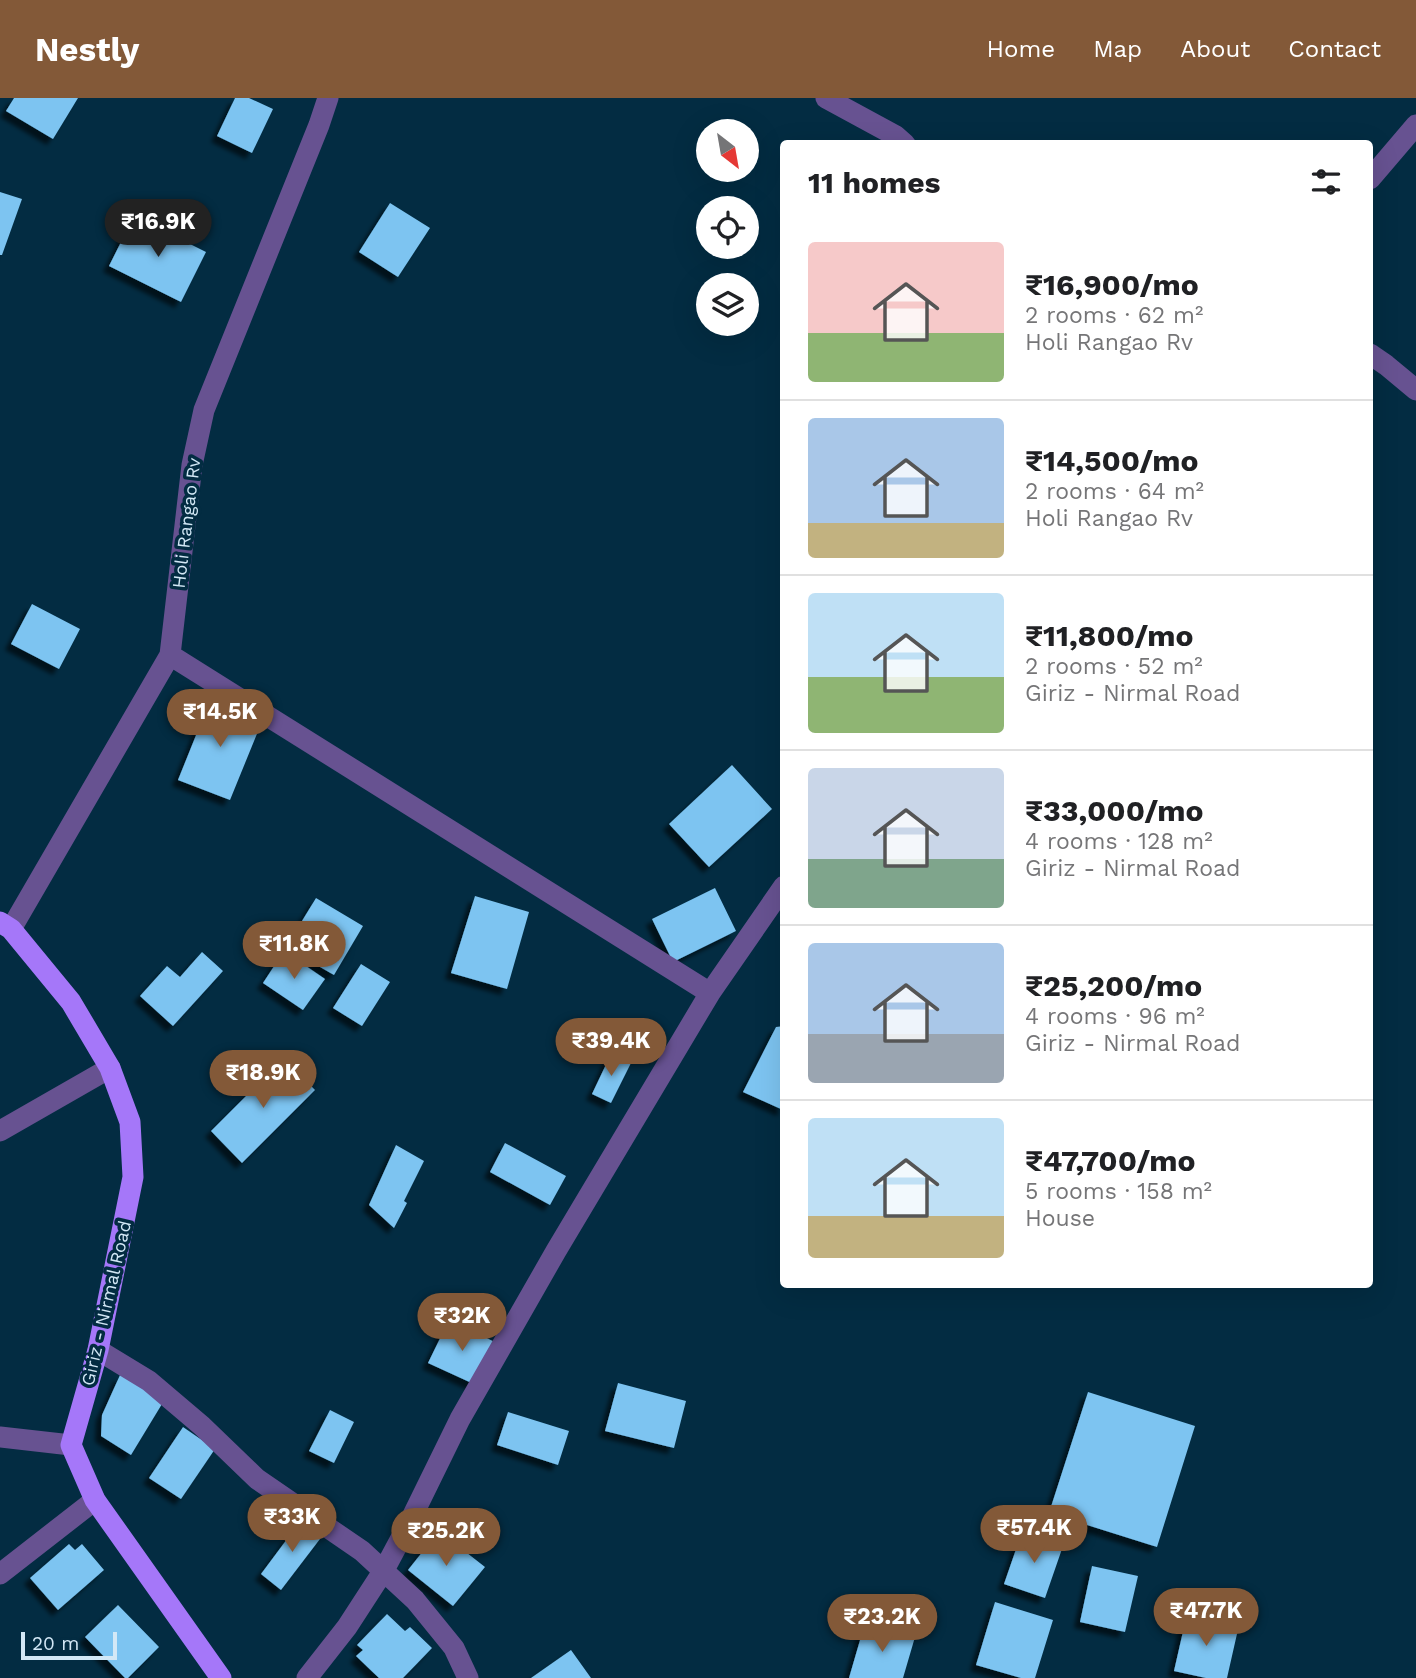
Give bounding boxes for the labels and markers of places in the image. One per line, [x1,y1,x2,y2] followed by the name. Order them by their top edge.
[101,200,215,259] pin: ₹16.9K
[163,690,277,749] pin: ₹14.5K
[237,922,351,981] pin: ₹11.8K
[554,1018,668,1078] pin: ₹39.4K
[206,1051,320,1110] pin: ₹18.9K
[421,1294,503,1353] pin: ₹32K
[251,1494,333,1554] pin: ₹33K
[977,1506,1091,1565] pin: ₹57.4K
[389,1508,503,1568] pin: ₹25.2K
[1149,1588,1263,1648] pin: ₹47.7K
[825,1594,939,1654] pin: ₹23.2K

